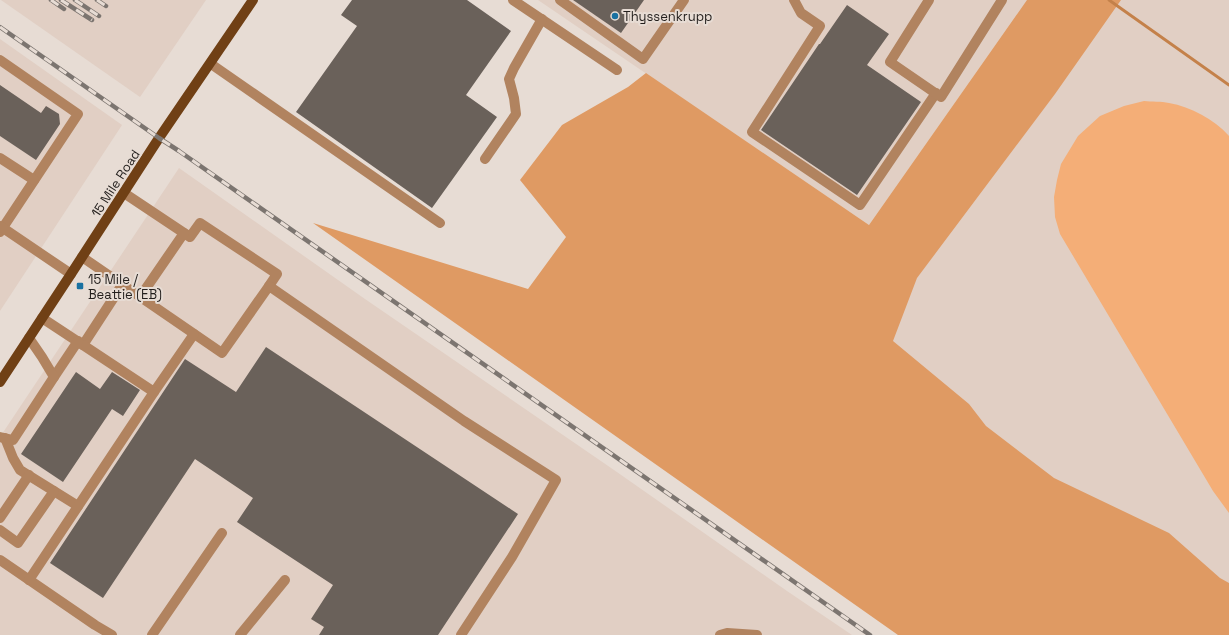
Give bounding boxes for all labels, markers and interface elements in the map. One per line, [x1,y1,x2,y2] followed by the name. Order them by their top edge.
[623,8,712,25] place label: Thyssenkrupp
[610,11,620,21] marker: Thyssenkrupp
[87,146,144,220] street label: 15 Mile Road
[88,271,162,303] place label: 15 Mile / Beattie (EB)
[75,281,85,291] marker: 15 Mile / Beattie (EB)

